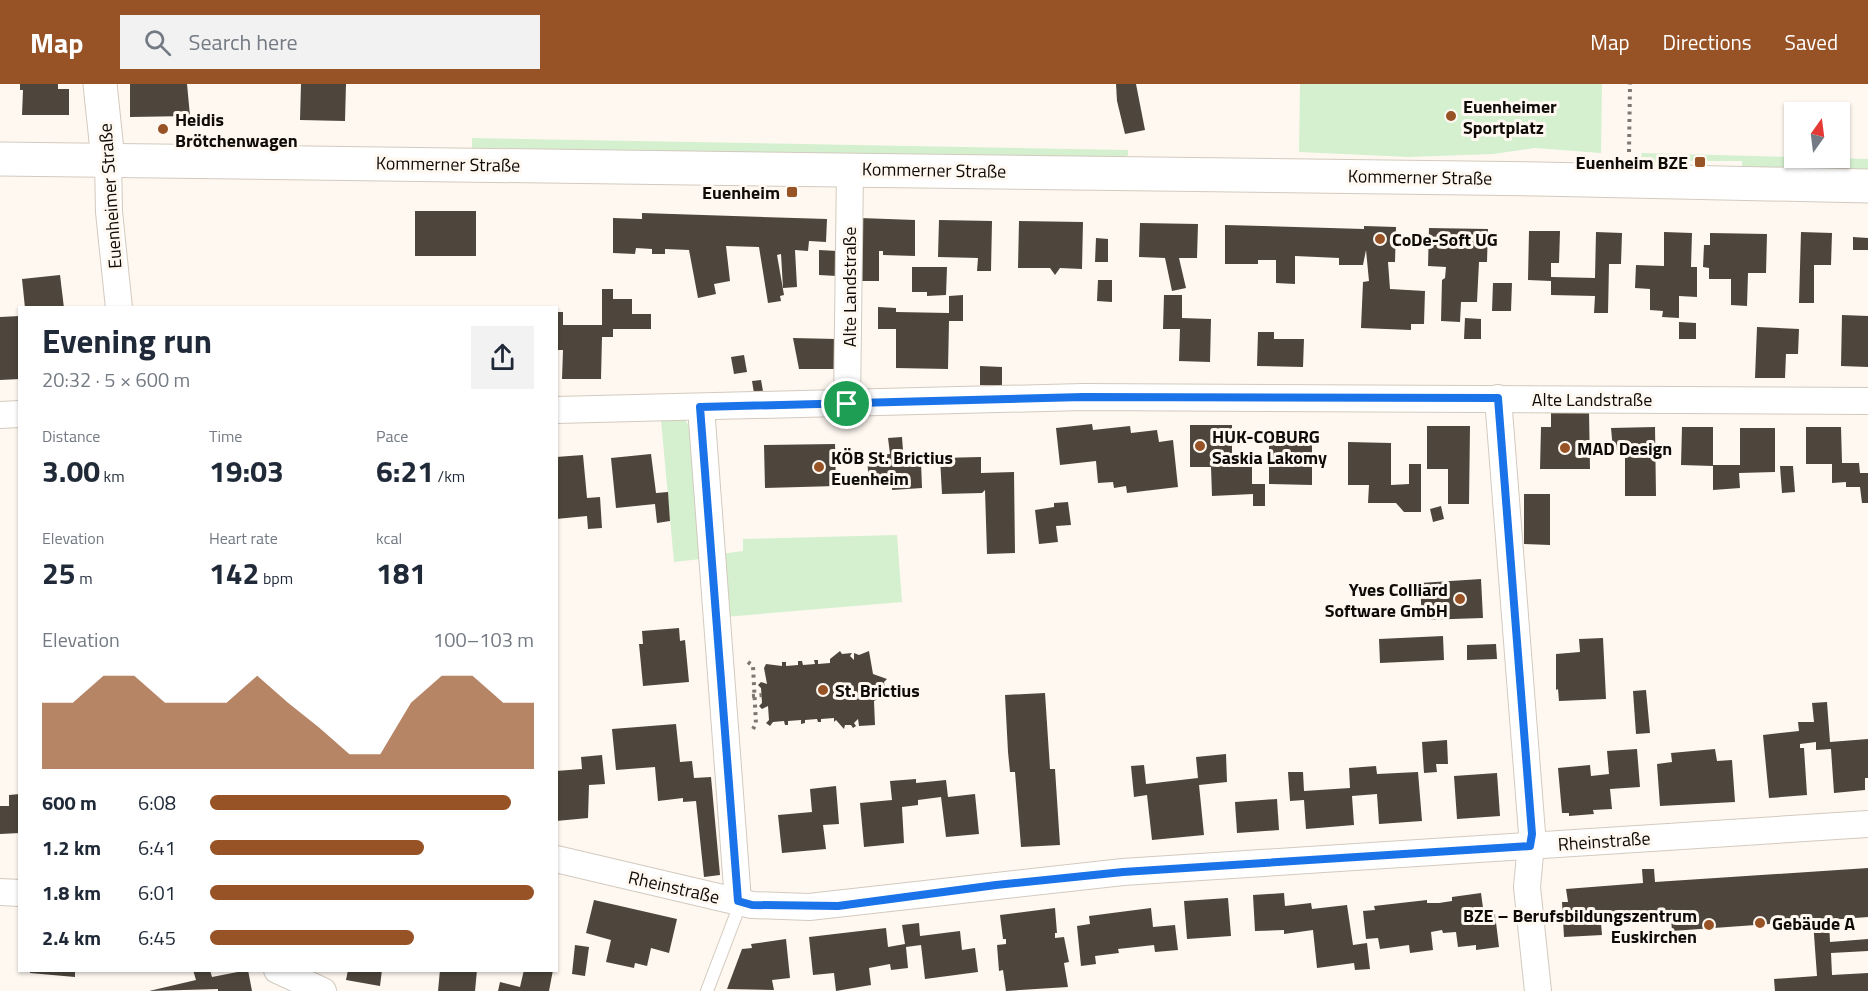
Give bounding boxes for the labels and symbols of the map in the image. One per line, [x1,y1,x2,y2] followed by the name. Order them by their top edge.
[1463,93,1557,141] place label: Euenheimer Sportplatz
[1784,102,1850,168] north arrow
[175,106,298,154] place label: Heidis Brötchenwagen
[1444,109,1458,123] marker: Euenheimer Sportplatz
[91,122,129,270] street label: Euenheimer Straße
[156,122,170,136] marker: Heidis Brötchenwagen
[376,149,520,179] street label: Kommerner Straße
[1576,149,1688,176] place label: Euenheim BZE
[862,155,1006,185] street label: Kommerner Straße
[1693,155,1707,169] marker: Euenheim BZE
[1348,162,1492,192] street label: Kommerner Straße
[702,179,780,206] place label: Euenheim
[785,185,799,199] marker: Euenheim
[1392,226,1498,253] place label: CoDe-Soft UG
[836,227,863,347] street label: Alte Landstraße
[1373,232,1387,246] marker: CoDe-Soft UG
[821,378,872,429] pin
[1532,386,1652,413] street label: Alte Landstraße
[1212,423,1327,471] place label: HUK-COBURG Saskia Lakomy
[1577,435,1672,462] place label: MAD Design
[1193,439,1207,453] marker: HUK-COBURG Saskia Lakomy
[1558,441,1572,455] marker: MAD Design
[831,444,953,492] place label: KÖB St. Brictius Euenheim
[812,460,826,474] marker: KÖB St. Brictius Euenheim
[1325,576,1448,624] place label: Yves Colliard Software GmbH
[1453,592,1467,606] marker: Yves Colliard Software GmbH
[835,677,920,704] place label: St. Brictius
[816,683,830,697] marker: St. Brictius
[1557,824,1651,858] street label: Rheinstraße
[626,863,722,911] street label: Rheinstraße
[1463,902,1697,950] place label: BZE – Berufsbildungszentrum Euskirchen
[1772,910,1855,937] place label: Gebäude A
[1753,916,1767,930] marker: Gebäude A
[1702,918,1716,932] marker: BZE – Berufsbildungszentrum Euskirchen

